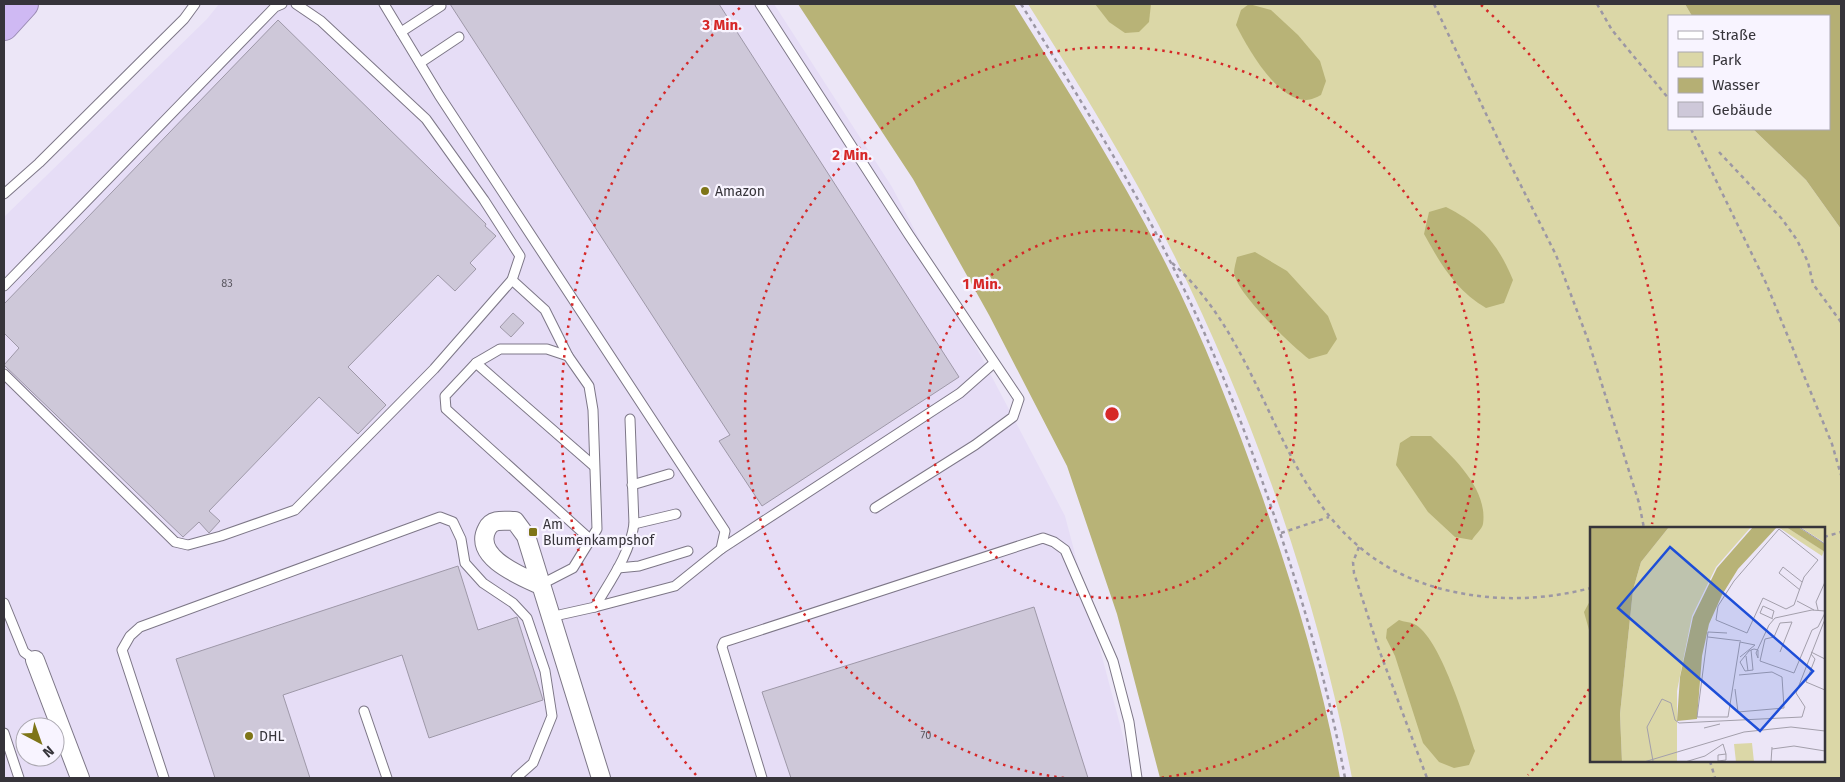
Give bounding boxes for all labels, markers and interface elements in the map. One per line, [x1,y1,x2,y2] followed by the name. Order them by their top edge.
[1668,15,1830,130] legend
[701,16,742,34] text: 3 Min.
[1712,26,1756,44] text: Straße
[1712,51,1742,69] text: Park
[1712,76,1760,94] text: Wasser
[1712,101,1772,119] text: Gebäude
[832,146,872,164] text: 2 Min.
[715,183,765,200] place label: Amazon
[699,185,711,197] marker: Amazon
[963,275,1002,293] text: 1 Min.
[221,277,233,290] house number: 83
[1103,405,1121,423] centre of rings
[543,516,655,549] place label: Am Blumenkampshof
[527,526,539,538] marker: Am Blumenkampshof
[1590,527,1825,762] inset map
[15,717,65,767] north arrow
[259,728,285,745] place label: DHL
[921,729,931,742] house number: 70
[243,730,255,742] marker: DHL
[39,742,57,761] text: N

